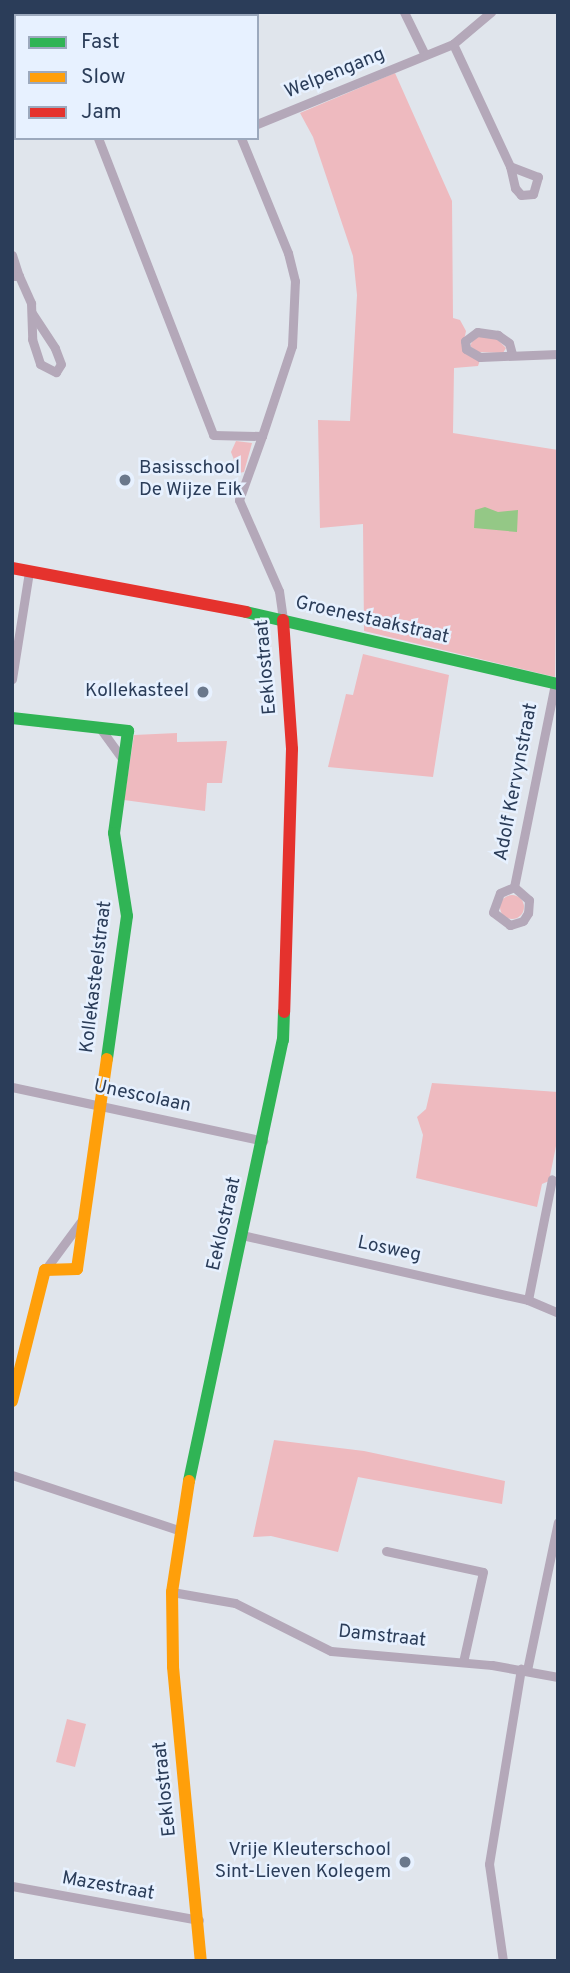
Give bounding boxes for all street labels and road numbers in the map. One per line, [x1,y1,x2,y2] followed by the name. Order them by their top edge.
[282,44,388,104] street label: Welpengang
[293,592,451,650] street label: Groenestaakstraat
[251,618,283,716] street label: Eeklostraat
[491,701,543,863] street label: Adolf Kervynstraat
[76,900,118,1054] street label: Kollekasteelstraat
[91,1076,193,1118] street label: Unescolaan
[203,1175,247,1273] street label: Eeklostraat
[355,1232,423,1268] street label: Losweg
[337,1621,427,1653] street label: Damstraat
[150,1740,182,1838] street label: Eeklostraat
[60,1868,156,1906] street label: Mazestraat

